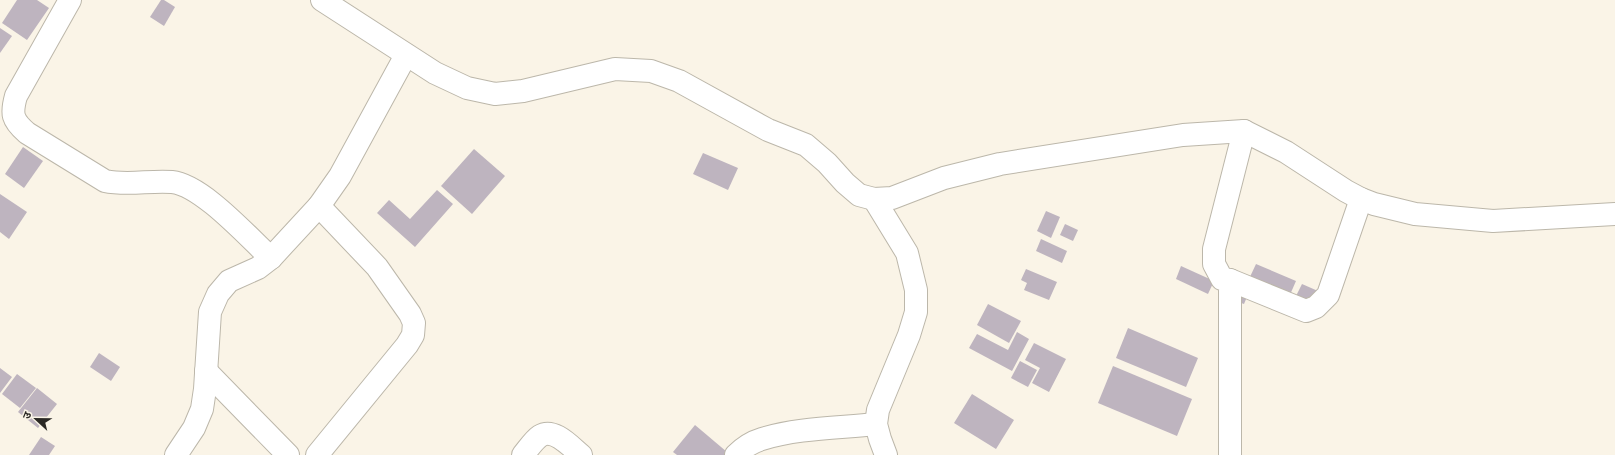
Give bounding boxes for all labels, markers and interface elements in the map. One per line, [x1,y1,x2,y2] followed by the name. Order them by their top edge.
[16,399,56,439] north arrow
[20,410,35,421] text: उ

